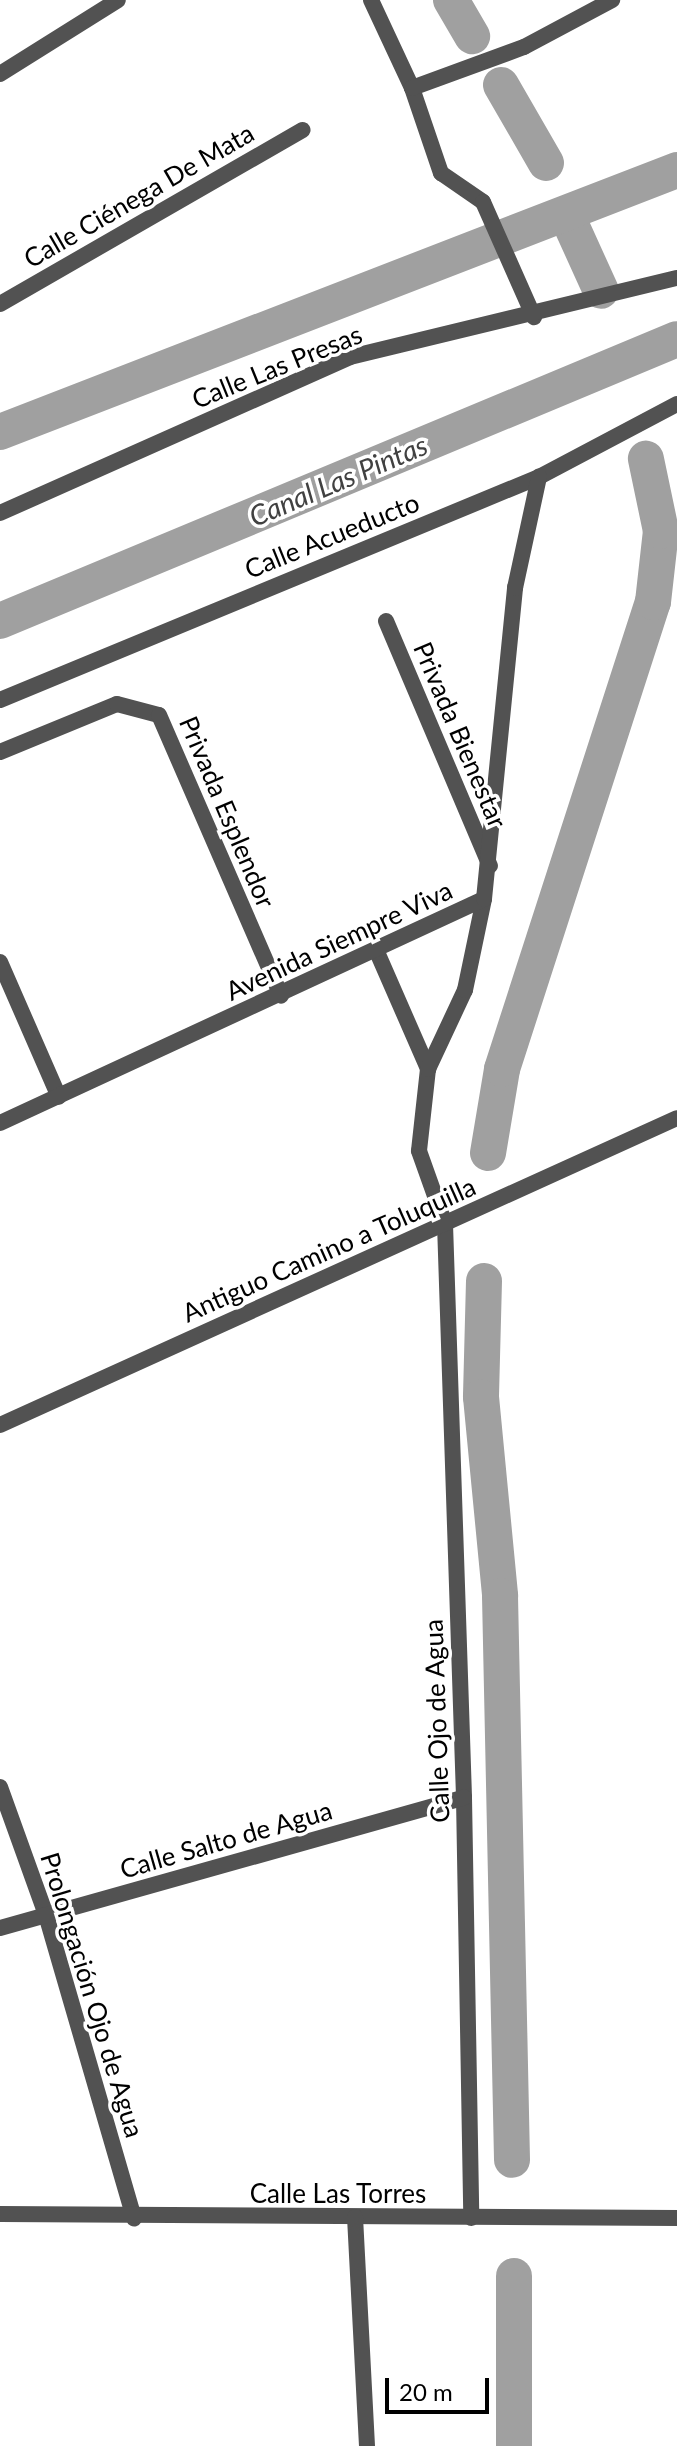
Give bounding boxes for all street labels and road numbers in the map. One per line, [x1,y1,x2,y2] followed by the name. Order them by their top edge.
[18,117,260,275] street label: Calle Ciénega De Mata
[187,319,367,415] street label: Calle Las Presas
[240,487,424,585] street label: Calle Acueducto
[407,637,513,833] street label: Privada Bienestar
[173,712,281,912] street label: Privada Esplendor
[220,875,458,1007] street label: Avenida Siempre Viva
[177,1171,481,1329] street label: Antiguo Camino a Toluquilla
[418,1618,456,1824] street label: Calle Ojo de Agua
[116,1795,336,1885] street label: Calle Salto de Agua
[34,1848,150,2142] street label: Prolongación Ojo de Agua
[249,2178,427,2210] street label: Calle Las Torres

